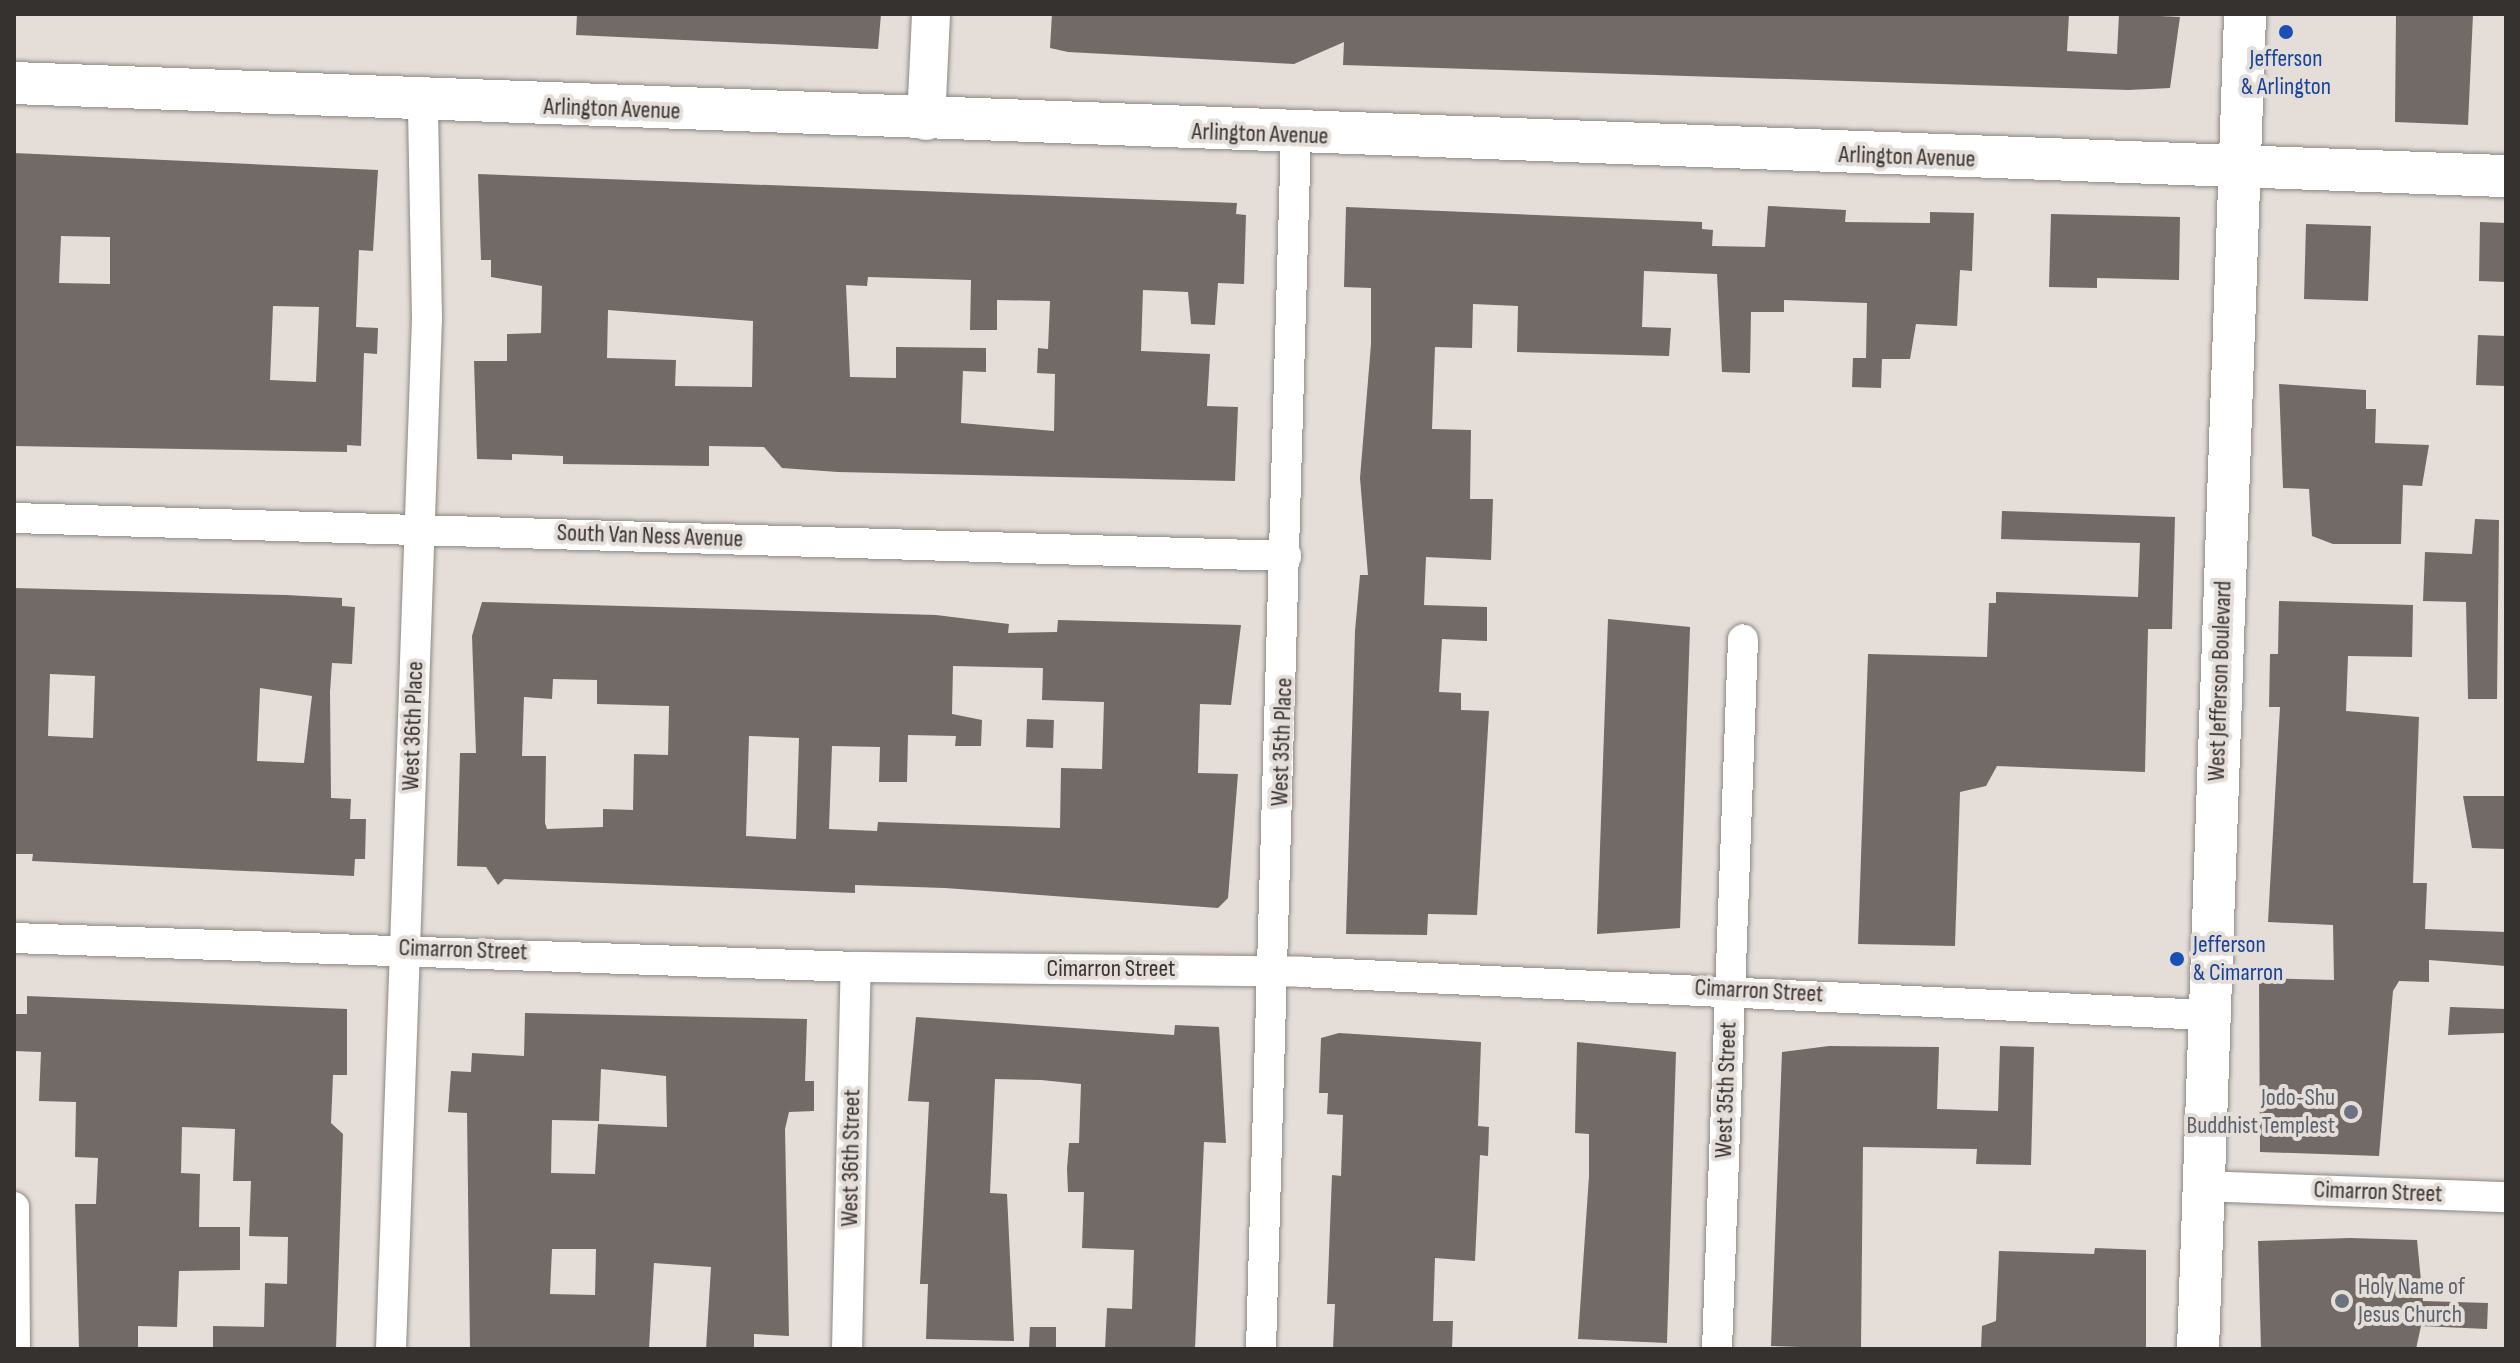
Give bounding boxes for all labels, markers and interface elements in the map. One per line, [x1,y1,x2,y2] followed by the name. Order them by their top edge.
[2277,23,2295,41] marker: Jefferson & Arlington
[2241,45,2331,101] place label: Jefferson & Arlington
[543,92,681,126] street label: Arlington Avenue
[1191,117,1329,151] street label: Arlington Avenue
[1838,140,1976,174] street label: Arlington Avenue
[556,518,744,554] street label: South Van Ness Avenue
[2202,580,2238,782] street label: West Jefferson Boulevard
[396,661,430,791] street label: West 36th Place
[1265,677,1299,807] street label: West 35th Place
[2193,931,2283,987] place label: Jefferson & Cimarron
[398,933,528,967] street label: Cimarron Street
[2168,950,2186,968] marker: Jefferson & Cimarron
[1047,955,1175,983] street label: Cimarron Street
[1694,973,1824,1009] street label: Cimarron Street
[1709,1021,1743,1159] street label: West 35th Street
[2187,1084,2335,1140] place label: Jodo-Shu Buddhist Templest
[835,1089,867,1227] street label: West 36th Street
[2342,1103,2360,1121] marker: Jodo-Shu Buddhist Templest
[2313,1175,2443,1209] street label: Cimarron Street
[2358,1273,2465,1329] place label: Holy Name of Jesus Church
[2333,1292,2351,1310] marker: Holy Name of Jesus Church

